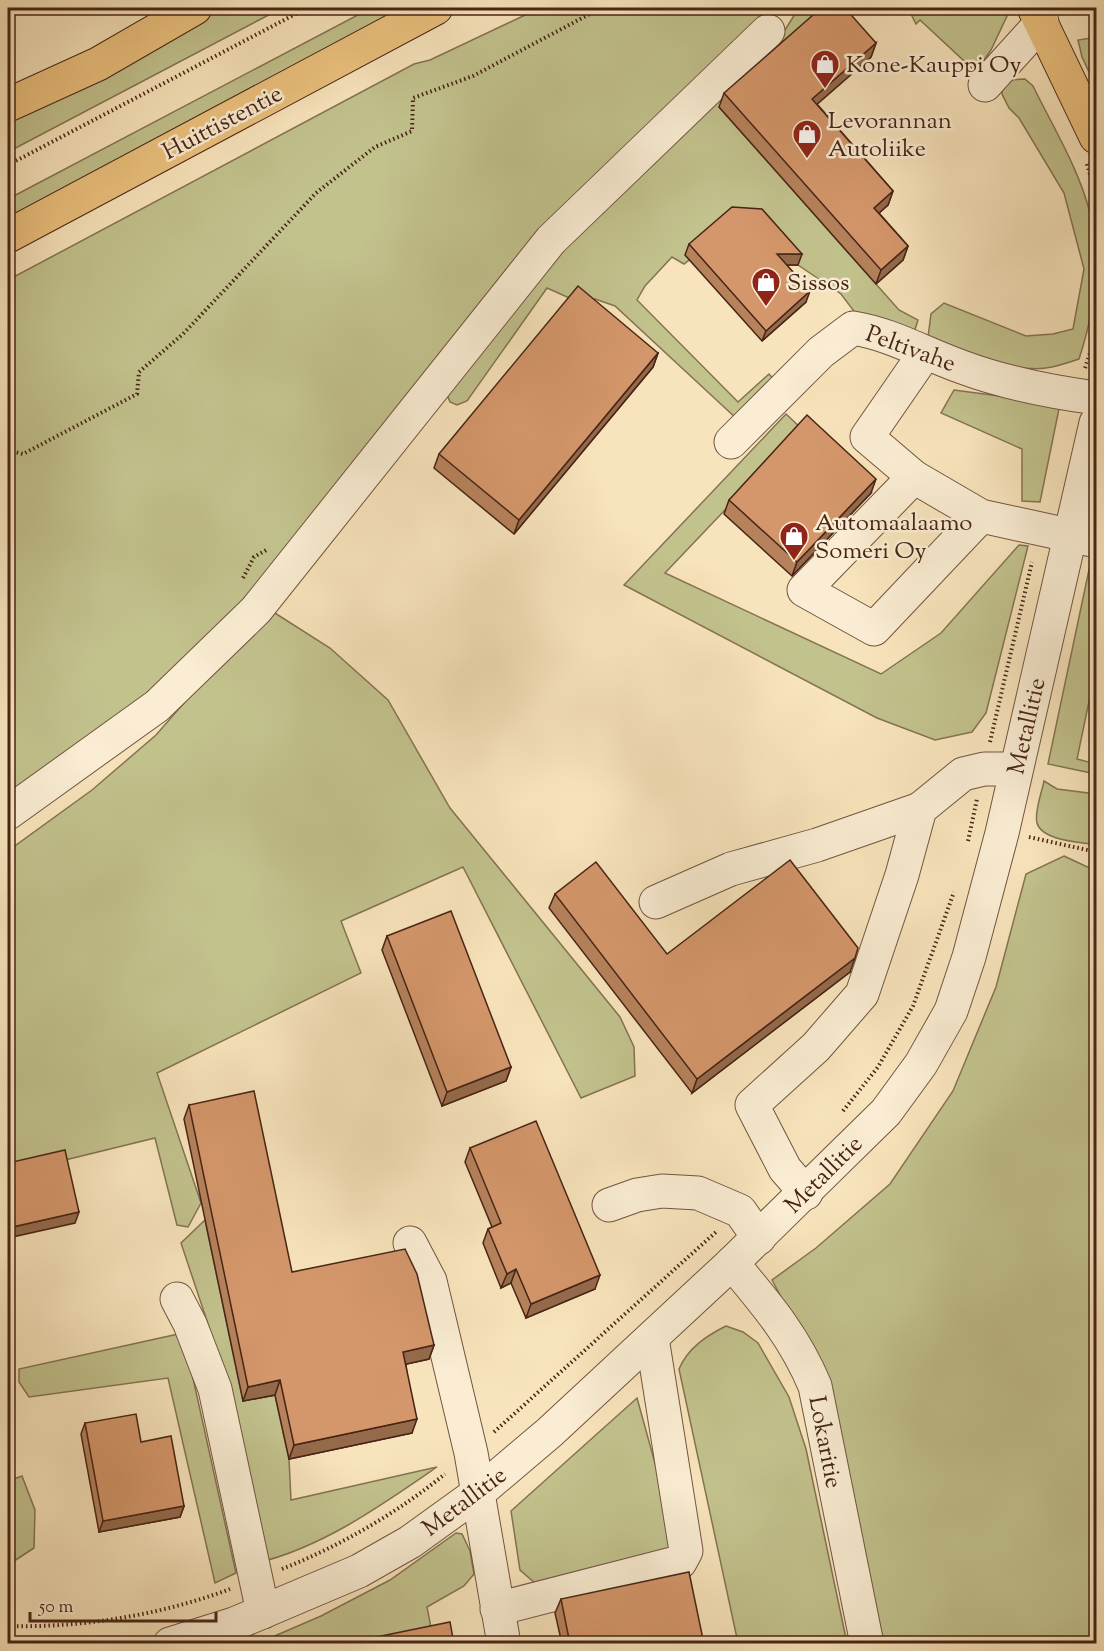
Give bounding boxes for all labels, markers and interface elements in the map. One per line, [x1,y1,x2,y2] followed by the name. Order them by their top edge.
[809,48,841,90] shop icon: Kone-Kauppi Oy
[846,49,1021,83] place label: Kone-Kauppi Oy
[157,78,289,170] street label: Huittistentie
[828,105,952,167] place label: Levorannan Autoliike
[791,118,823,160] shop icon: Levorannan Autoliike
[750,266,782,308] shop icon: Sissos
[787,267,850,301] place label: Sissos
[861,318,960,382] street label: Peltivahe
[815,507,972,569] place label: Automaalaamo Someri Oy
[778,520,810,562] shop icon: Automaalaamo Someri Oy
[1000,675,1056,778] street label: Metallitie
[778,1129,871,1222] street label: Metallitie
[798,1393,850,1491] street label: Lokaritie
[416,1459,515,1546] street label: Metallitie
[30,1585,216,1623] scale bar
[38,1595,74,1621] text: 50 m

